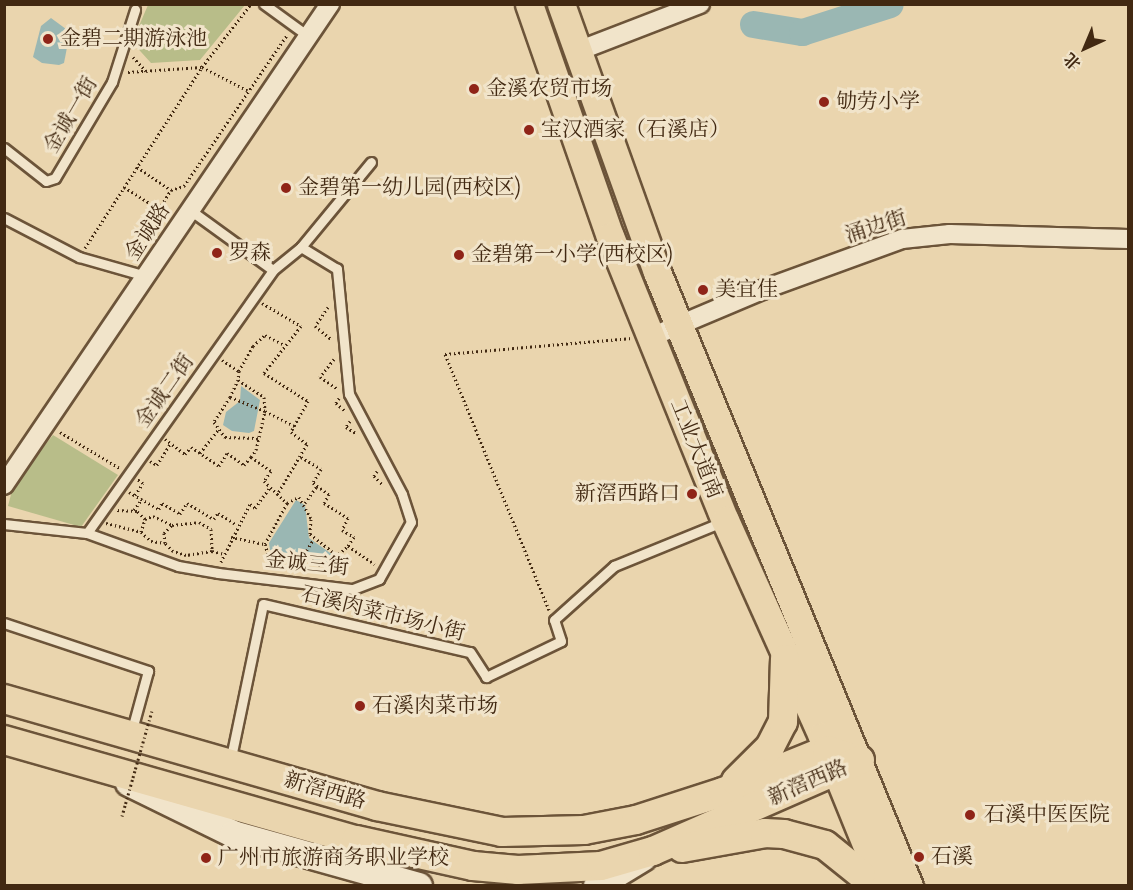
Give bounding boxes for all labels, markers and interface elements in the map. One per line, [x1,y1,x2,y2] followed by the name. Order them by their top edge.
[1055,18,1115,78] north arrow
[60,26,207,52] place label: 金碧二期游泳池
[41,32,55,46] marker: 金碧二期游泳池
[1059,47,1086,74] text: 北
[39,72,103,158] street label: 金诚一街
[486,76,612,102] place label: 金溪农贸市场
[467,82,481,96] marker: 金溪农贸市场
[836,89,920,115] place label: 劬劳小学
[817,95,831,109] marker: 劬劳小学
[541,117,730,143] place label: 宝汉酒家（石溪店）
[522,123,536,137] marker: 宝汉酒家（石溪店）
[298,175,521,201] place label: 金碧第一幼儿园(西校区)
[279,181,293,195] marker: 金碧第一幼儿园(西校区)
[120,199,176,265] street label: 金诚路
[842,205,910,249] street label: 涌边街
[229,240,271,266] place label: 罗森
[471,242,673,268] place label: 金碧第一小学(西校区)
[210,246,224,260] marker: 罗森
[452,248,466,262] marker: 金碧第一小学(西校区)
[715,277,778,303] place label: 美宜佳
[696,283,710,297] marker: 美宜佳
[131,349,199,433] street label: 金诚二街
[665,396,727,502] street label: 工业大道南
[575,481,680,507] place label: 新滘西路口
[685,487,699,501] marker: 新滘西路口
[264,547,350,581] street label: 金诚三街
[298,581,468,647] street label: 石溪肉菜市场小街
[372,693,498,719] place label: 石溪肉菜市场
[353,699,367,713] marker: 石溪肉菜市场
[764,755,852,811] street label: 新滘西路
[281,767,369,815] street label: 新滘西路
[984,802,1110,828] place label: 石溪中医医院
[961,806,979,824] marker: 石溪中医医院
[931,844,973,870] place label: 石溪
[218,845,449,871] place label: 广州市旅游商务职业学校
[912,850,926,864] marker: 石溪
[199,851,213,865] marker: 广州市旅游商务职业学校

